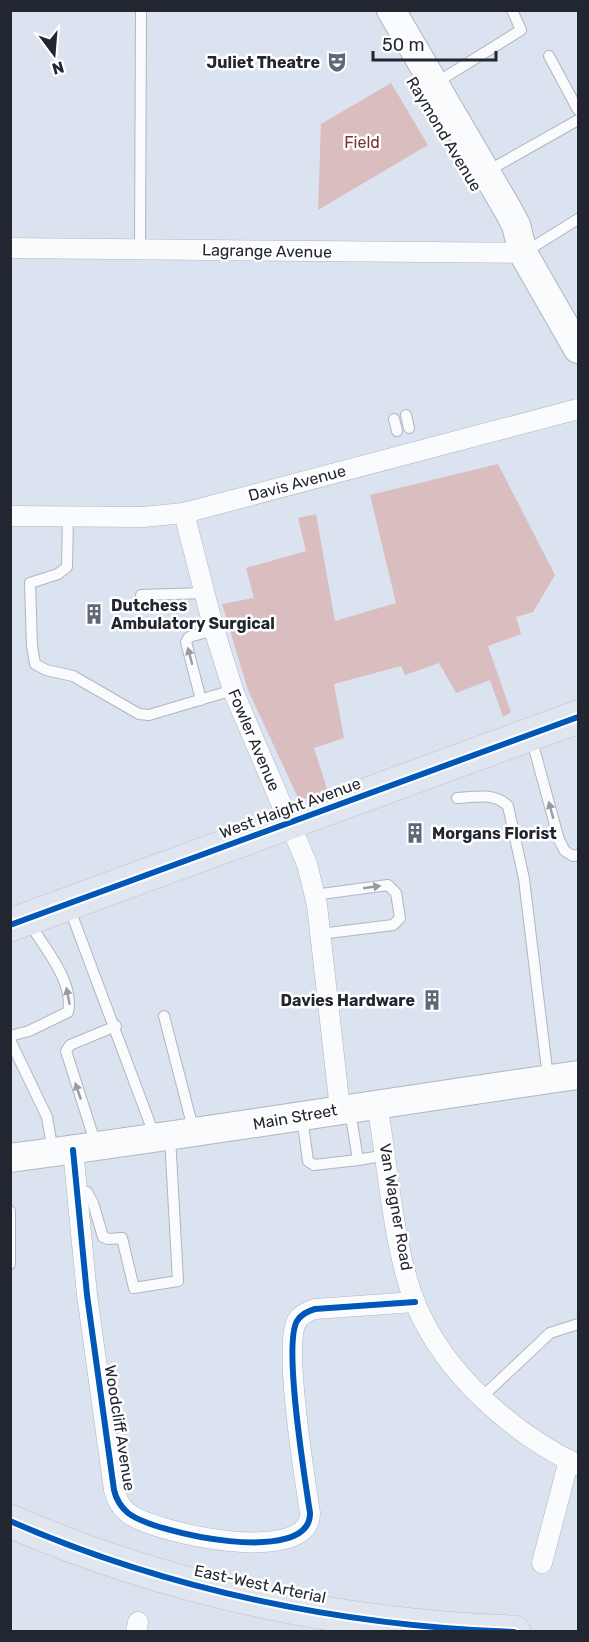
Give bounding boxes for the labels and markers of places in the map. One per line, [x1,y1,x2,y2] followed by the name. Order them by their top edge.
[325,50,349,74] theatre icon: Juliet Theatre
[207,53,320,72] place label: Juliet Theatre
[111,596,275,633] place label: Dutchess Ambulatory Surgical
[82,602,106,626] building icon: Dutchess Ambulatory Surgical
[403,821,427,845] building icon: Morgans Florist
[432,824,557,843] place label: Morgans Florist
[420,988,444,1012] building icon: Davies Hardware
[281,991,415,1010] place label: Davies Hardware

